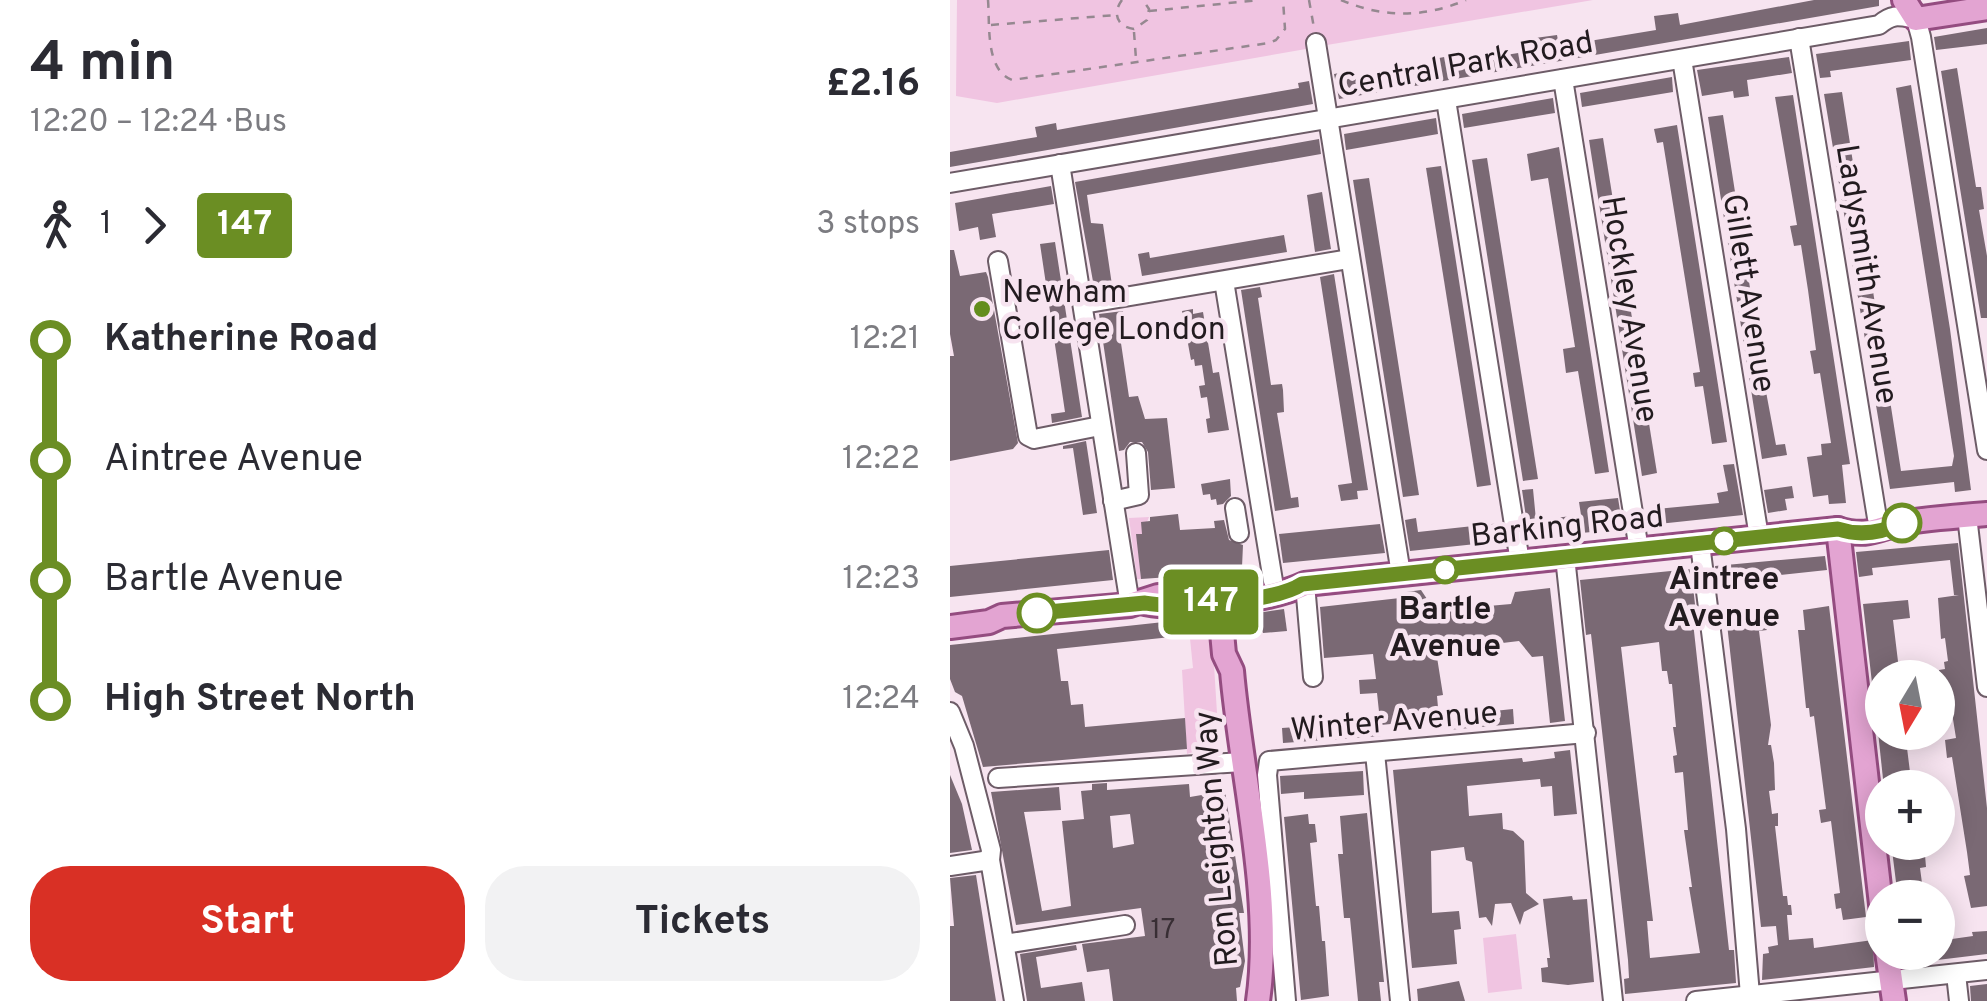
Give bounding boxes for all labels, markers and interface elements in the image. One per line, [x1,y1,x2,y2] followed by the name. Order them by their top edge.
[1335,24,1597,108] street label: Central Park Road
[30,30,175,100] text: 4 min
[826,61,920,110] text: £2.16
[30,103,287,143] text: 12:20 – 12:24 · Bus
[1825,142,1905,407] street label: Ladysmith Avenue
[1712,191,1782,396] street label: Gillett Avenue
[1590,193,1666,426] street label: Hockley Avenue
[30,198,85,253] icon: walk
[127,198,182,253] icon: forward
[217,203,272,247] text: 147
[100,205,112,245] text: 1
[816,205,920,245] text: 3 stops
[1002,274,1226,351] place label: Newham College London
[971,298,993,320] marker: Newham College London
[104,316,378,365] text: Katherine Road
[850,320,920,360] text: 12:21
[104,436,363,485] text: Aintree Avenue
[842,440,920,480] text: 12:22
[1469,498,1666,558] street label: Barking Road
[1883,504,1921,542] unlabelled marker
[1711,528,1737,554] marker: Aintree Avenue
[104,556,344,605] text: Bartle Avenue
[1432,557,1458,583] marker: Bartle Avenue
[842,560,920,600] text: 12:23
[1668,561,1780,638] place label: Aintree Avenue
[1154,570,1268,634] line badge: 147
[1183,580,1239,624] text: 147
[1389,591,1501,668] place label: Bartle Avenue
[1018,594,1056,632] unlabelled marker
[1865,660,1955,750] north arrow
[1865,660,1955,970] map controls
[104,676,416,725] text: High Street North
[842,680,920,720] text: 12:24
[1289,694,1499,752] street label: Winter Avenue
[1187,709,1249,968] street label: Ron Leighton Way
[1865,770,1955,860] button: +
[30,866,465,981] button: Start
[485,866,920,981] button: Tickets
[1865,880,1955,970] button: −
[1151,913,1175,949] house number: 17

